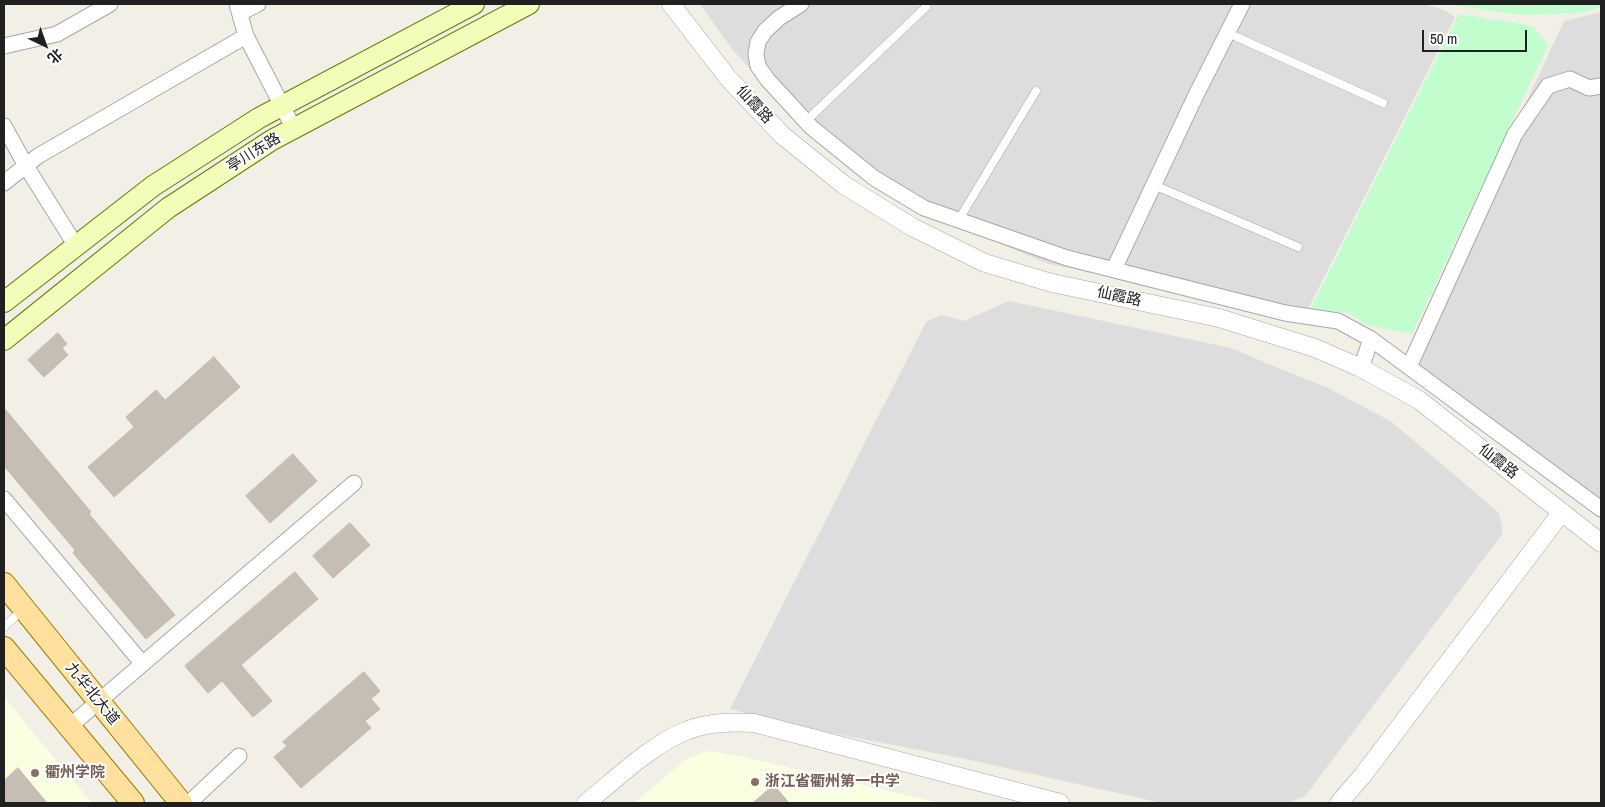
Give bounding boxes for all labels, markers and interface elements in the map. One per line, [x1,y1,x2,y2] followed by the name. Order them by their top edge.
[20,20,70,70] north arrow
[1425,20,1530,52] scale bar
[1430,28,1457,49] text: 50 m
[44,45,66,68] text: 北
[732,82,776,128] street label: 仙霞路
[224,129,284,177] street label: 亭川东路
[1095,284,1143,310] street label: 仙霞路
[1475,441,1521,483] street label: 仙霞路
[61,659,123,729] street label: 九华北大道
[45,764,105,782] place label: 衢州学院
[29,767,41,779] marker: 衢州学院
[765,773,900,791] place label: 浙江省衢州第一中学
[749,776,761,788] marker: 浙江省衢州第一中学

